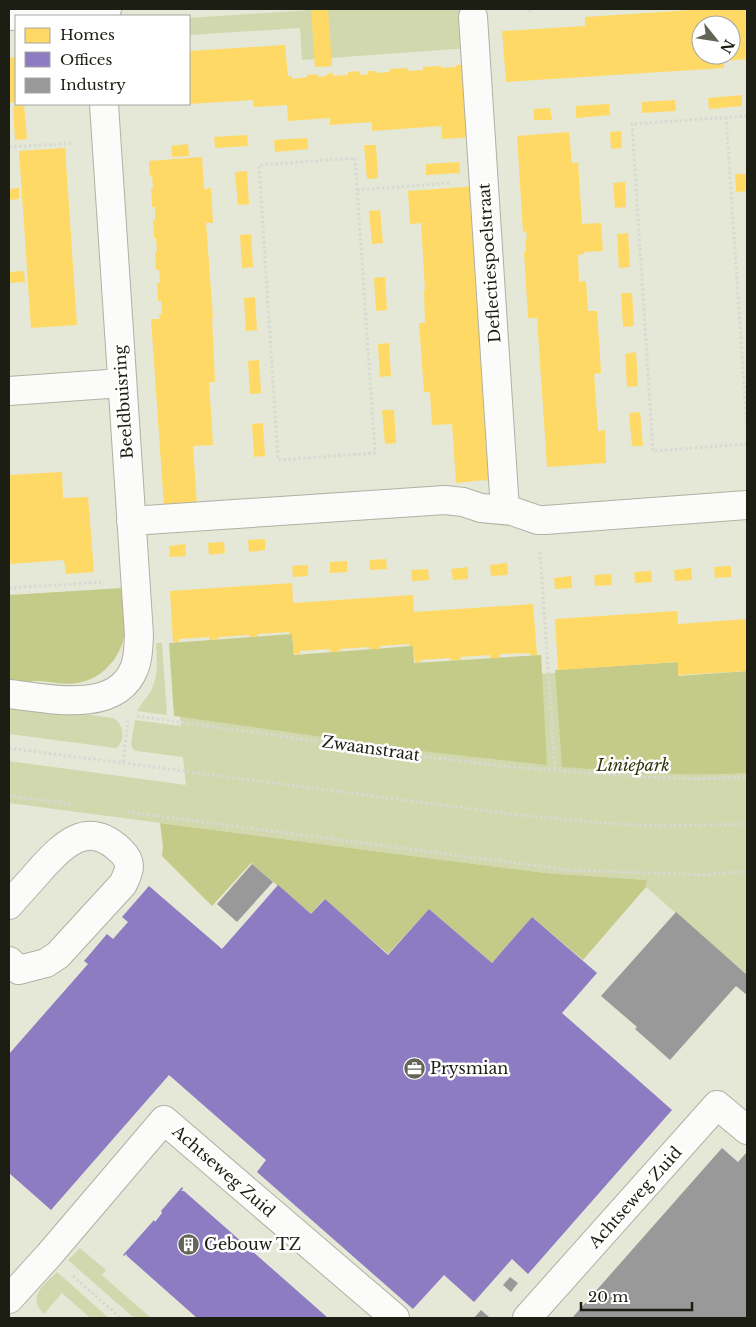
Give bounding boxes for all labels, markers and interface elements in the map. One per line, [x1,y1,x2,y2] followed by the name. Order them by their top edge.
[15,15,190,105] legend
[691,15,741,65] north arrow
[60,25,115,44] text: Homes
[716,36,738,57] text: N
[60,50,112,69] text: Offices
[60,75,126,94] text: Industry
[473,182,505,344] street label: Deflectiespoelstraat
[109,344,137,460] street label: Beeldbuisring
[321,731,421,765] street label: Zwaanstraat
[596,755,669,775] park label: Liniepark
[402,1056,426,1080] office icon: Prysmian
[430,1058,508,1078] place label: Prysmian
[168,1120,280,1221] street label: Achtseweg Zuid
[584,1142,686,1253] street label: Achtseweg Zuid
[176,1232,200,1256] building icon: Gebouw TZ
[204,1234,301,1254] place label: Gebouw TZ
[581,1280,692,1312] scale bar
[588,1287,628,1306] text: 20 m

